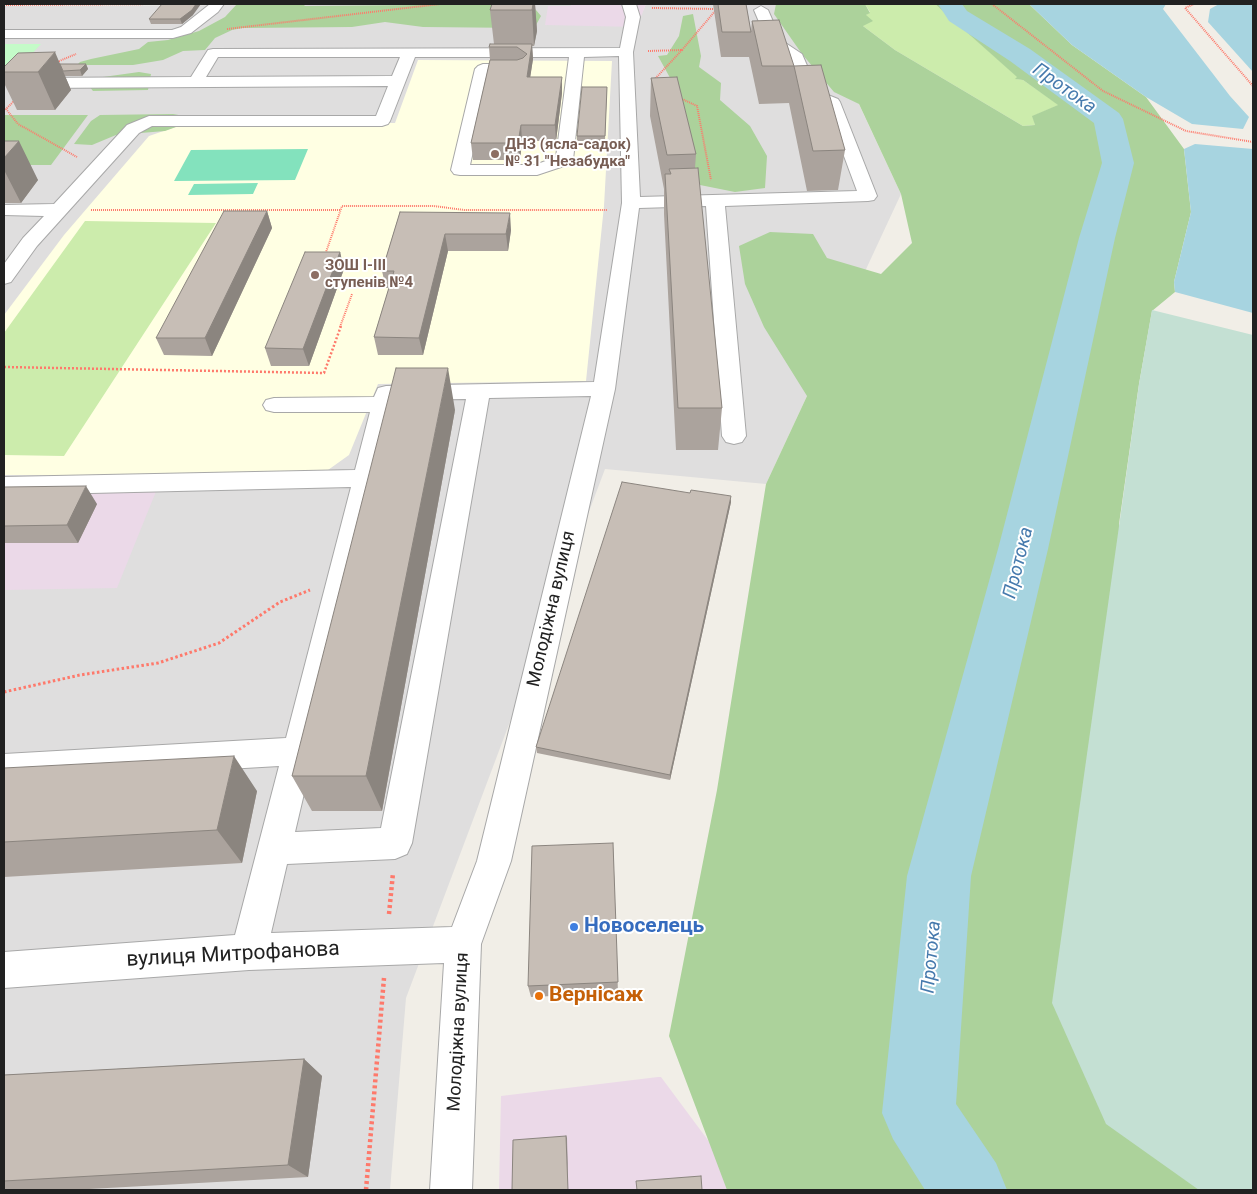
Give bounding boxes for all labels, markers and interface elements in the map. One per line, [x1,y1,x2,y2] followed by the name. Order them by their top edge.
[1028,59,1100,119] water label: Протока
[505,136,631,171] place label: ДНЗ (ясла-садок) № 31 "Незабудка"
[489,148,501,160] marker: ДНЗ (ясла-садок) № 31 "Незабудка"
[325,257,413,292] place label: ЗОШ І-ІІІ ступенів №4
[309,269,321,281] marker: ЗОШ І-ІІІ ступенів №4
[999,525,1039,601] water label: Протока
[524,529,580,689] street label: Молодіжна вулиця
[584,914,704,940] place label: Новоселець
[917,920,947,994] water label: Протока
[568,921,580,933] marker: Новоселець
[126,937,340,973] street label: вулиця Митрофанова
[444,952,474,1112] street label: Молодіжна вулиця
[549,983,643,1009] place label: Вернісаж
[533,990,545,1002] marker: Вернісаж

